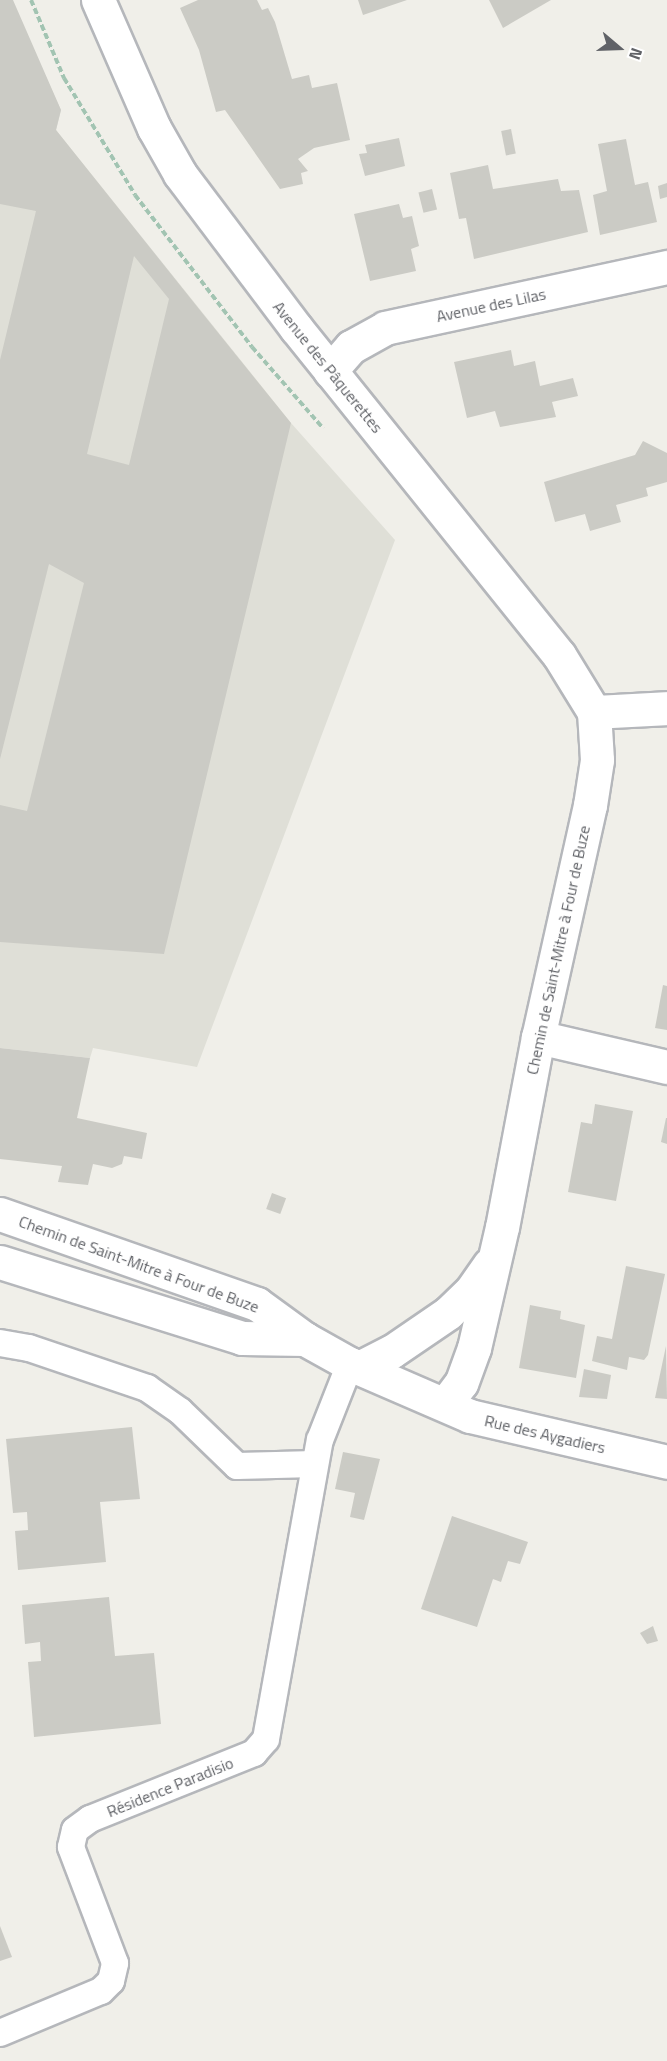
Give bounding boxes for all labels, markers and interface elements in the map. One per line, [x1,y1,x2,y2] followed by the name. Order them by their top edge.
[589,18,649,78] north arrow
[623,45,649,63] text: N
[435,284,547,326] street label: Avenue des Lilas
[269,297,387,437] street label: Avenue des Pâquerettes
[522,824,594,1076] street label: Chemin de Saint-Mitre à Four de Buze
[16,1211,262,1317] street label: Chemin de Saint-Mitre à Four de Buze
[483,1411,607,1457] street label: Rue des Aygadiers
[104,1753,236,1821] street label: Résidence Paradisio

